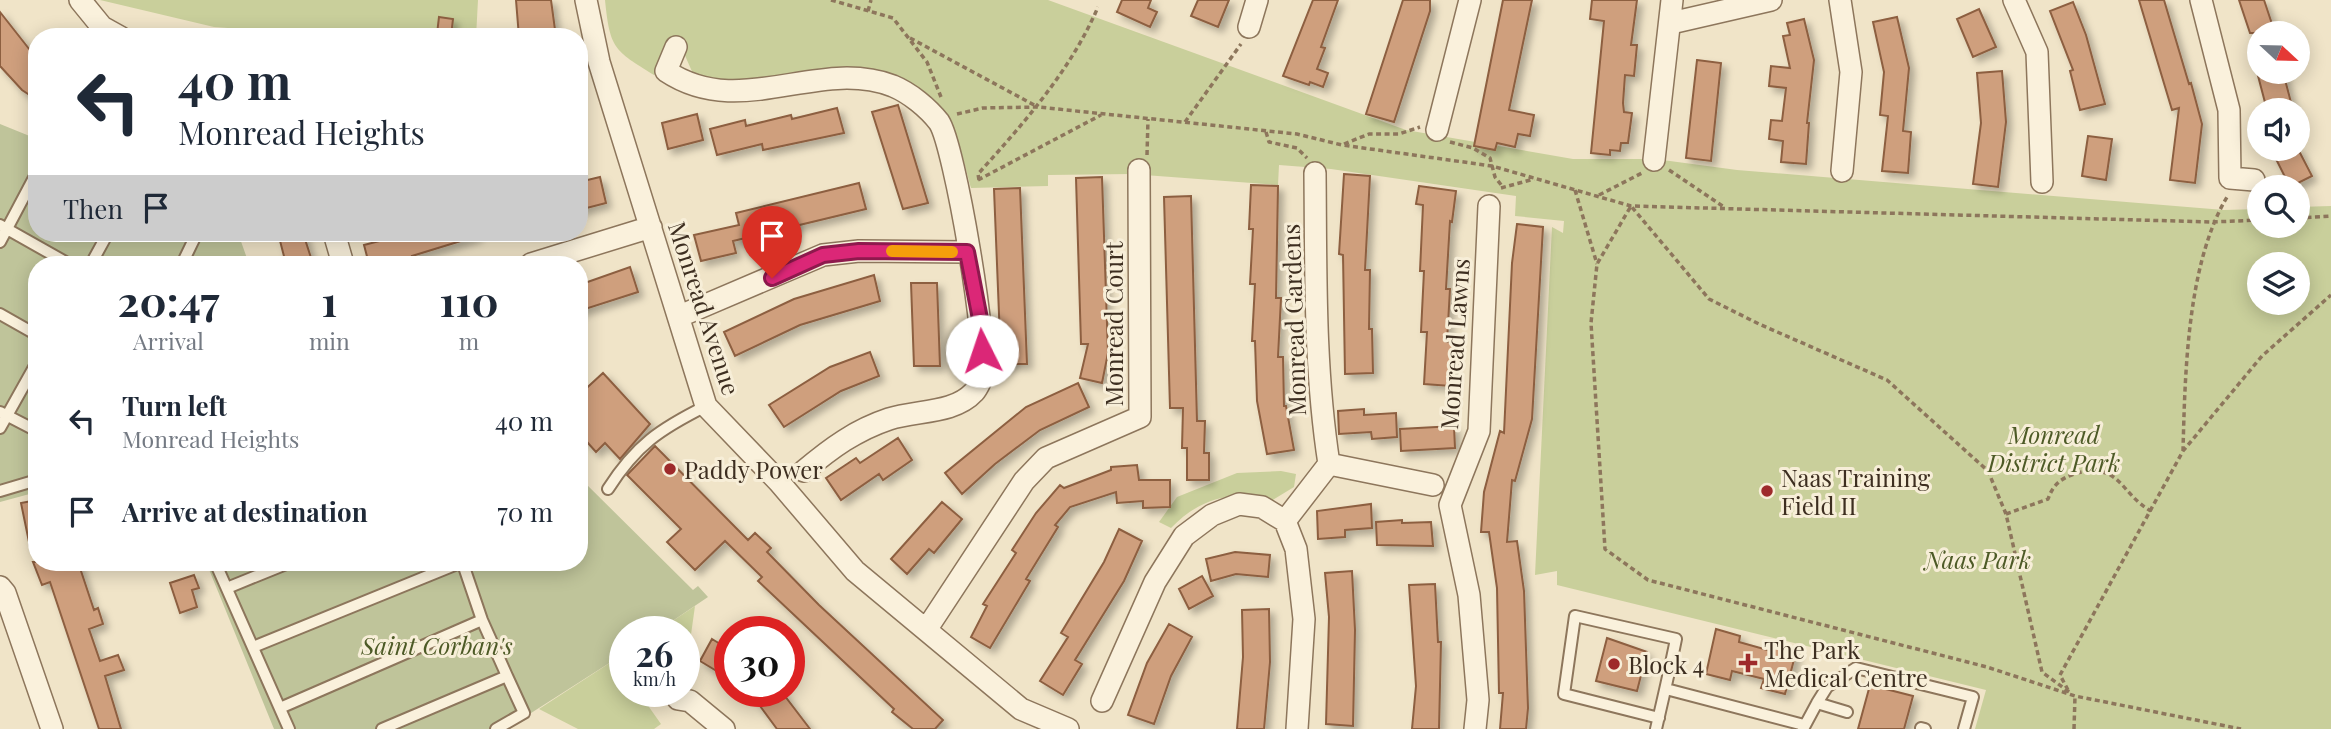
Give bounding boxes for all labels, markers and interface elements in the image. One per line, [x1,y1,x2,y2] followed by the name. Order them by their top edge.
[2247,21,2310,84] north arrow
[2247,21,2310,315] map controls
[178,47,291,112] text: 40 m
[63,56,154,147] icon: left
[2247,98,2310,161] button: sound
[178,110,425,153] text: Monread Heights
[2247,175,2310,238] button: search
[137,189,175,227] icon: arrive
[63,191,123,226] text: Then
[742,206,802,278] pin
[662,217,748,399] street label: Monread Avenue
[753,217,791,255] icon: arrive
[1274,223,1312,417] street label: Monread Gardens
[1097,241,1129,406] street label: Monread Court
[2247,252,2310,315] button: layers
[1432,257,1476,431] street label: Monread Lawns
[117,272,219,328] text: 20:47
[321,272,337,328] text: 1
[439,272,499,328] text: 110
[945,314,1019,388] position arrow
[133,325,204,356] text: Arrival
[309,325,350,356] text: min
[459,325,479,356] text: m
[122,388,227,423] text: Turn left
[63,402,101,440] icon: left
[495,403,553,438] text: 40 m
[1987,418,2120,478] park label: Monread District Park
[122,423,299,454] text: Monread Heights
[684,453,823,485] place label: Paddy Power
[662,461,678,477] marker: Paddy Power
[1781,461,1930,521] place label: Naas Training Field II
[1759,483,1775,499] marker: Naas Training Field II
[63,493,101,531] icon: arrive
[122,494,368,529] text: Arrive at destination
[497,494,553,529] text: 70 m
[1923,543,2031,575] park label: Naas Park
[714,616,805,707] speed limit sign: 30
[360,629,513,661] park label: Saint Corban's
[636,629,673,676] text: 26
[1764,633,1928,693] place label: The Park Medical Centre
[1628,648,1704,680] place label: Block 4
[1738,653,1758,673] marker: The Park Medical Centre
[1606,656,1622,672] marker: Block 4
[633,667,676,691] text: km/h

